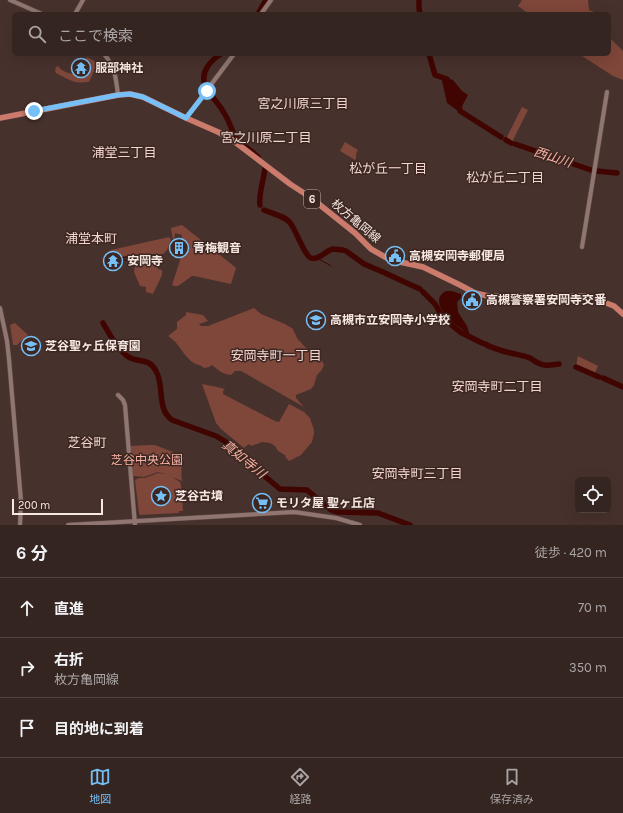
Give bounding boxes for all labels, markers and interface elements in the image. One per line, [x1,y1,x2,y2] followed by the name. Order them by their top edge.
[12,12,611,56] search box
[26,23,48,45] icon: search
[58,27,133,45] text: ここで検索
[70,57,92,79] temple icon: 服部神社
[95,61,143,75] place label: 服部神社
[198,82,216,100] route start
[257,96,349,111] district label: 宮之川原三丁目
[25,102,43,120] route end
[220,130,312,145] district label: 宮之川原二丁目
[532,144,576,171] water label: 西山川
[91,145,157,160] district label: 浦堂三丁目
[349,161,427,176] district label: 松が丘一丁目
[466,170,544,185] district label: 松が丘二丁目
[304,190,320,208] road number: 6
[329,196,383,246] street label: 枚方亀岡線
[65,231,117,246] district label: 浦堂本町
[168,237,190,259] building icon: 青梅観音
[193,241,241,255] place label: 青梅観音
[384,245,406,267] public building icon: 高槻安岡寺郵便局
[409,249,505,263] place label: 高槻安岡寺郵便局
[102,250,124,272] temple icon: 安岡寺
[127,254,163,268] place label: 安岡寺
[461,289,483,311] public building icon: 高槻警察署安岡寺交番
[486,293,607,307] place label: 高槻警察署安岡寺交番
[305,309,327,331] school or university icon: 高槻市立安岡寺小学校
[330,313,450,327] place label: 高槻市立安岡寺小学校
[20,335,42,357] school or university icon: 芝谷聖ヶ丘保育園
[45,339,141,353] place label: 芝谷聖ヶ丘保育園
[230,348,322,363] district label: 安岡寺町一丁目
[451,379,543,394] district label: 安岡寺町二丁目
[67,435,107,450] district label: 芝谷町
[219,437,270,482] water label: 真如寺川
[111,453,183,467] park label: 芝谷中央公園
[371,466,463,481] district label: 安岡寺町三丁目
[575,477,611,513] map controls
[575,477,611,513] button: locate
[150,485,172,507] place icon: 芝谷古墳
[175,489,223,503] place label: 芝谷古墳
[251,492,273,514] supermarket icon: モリタ屋 聖ヶ丘店
[276,496,375,510] place label: モリタ屋 聖ヶ丘店
[12,497,103,516] scale bar
[18,499,50,512] text: 200 m
[16,543,48,563] text: 6 分
[535,545,607,560] text: 徒歩 · 420 m
[16,597,38,619] icon: ahead
[54,600,84,618] text: 直進
[578,600,607,615] text: 70 m
[54,651,84,669] text: 右折
[16,657,38,679] icon: right
[569,660,607,675] text: 350 m
[54,672,119,687] text: 枚方亀岡線
[16,717,38,739] icon: arrive
[54,720,144,738] text: 目的地に到着
[89,766,111,806] tab: 地図
[289,766,311,806] tab: 経路
[490,766,534,806] tab: 保存済み

